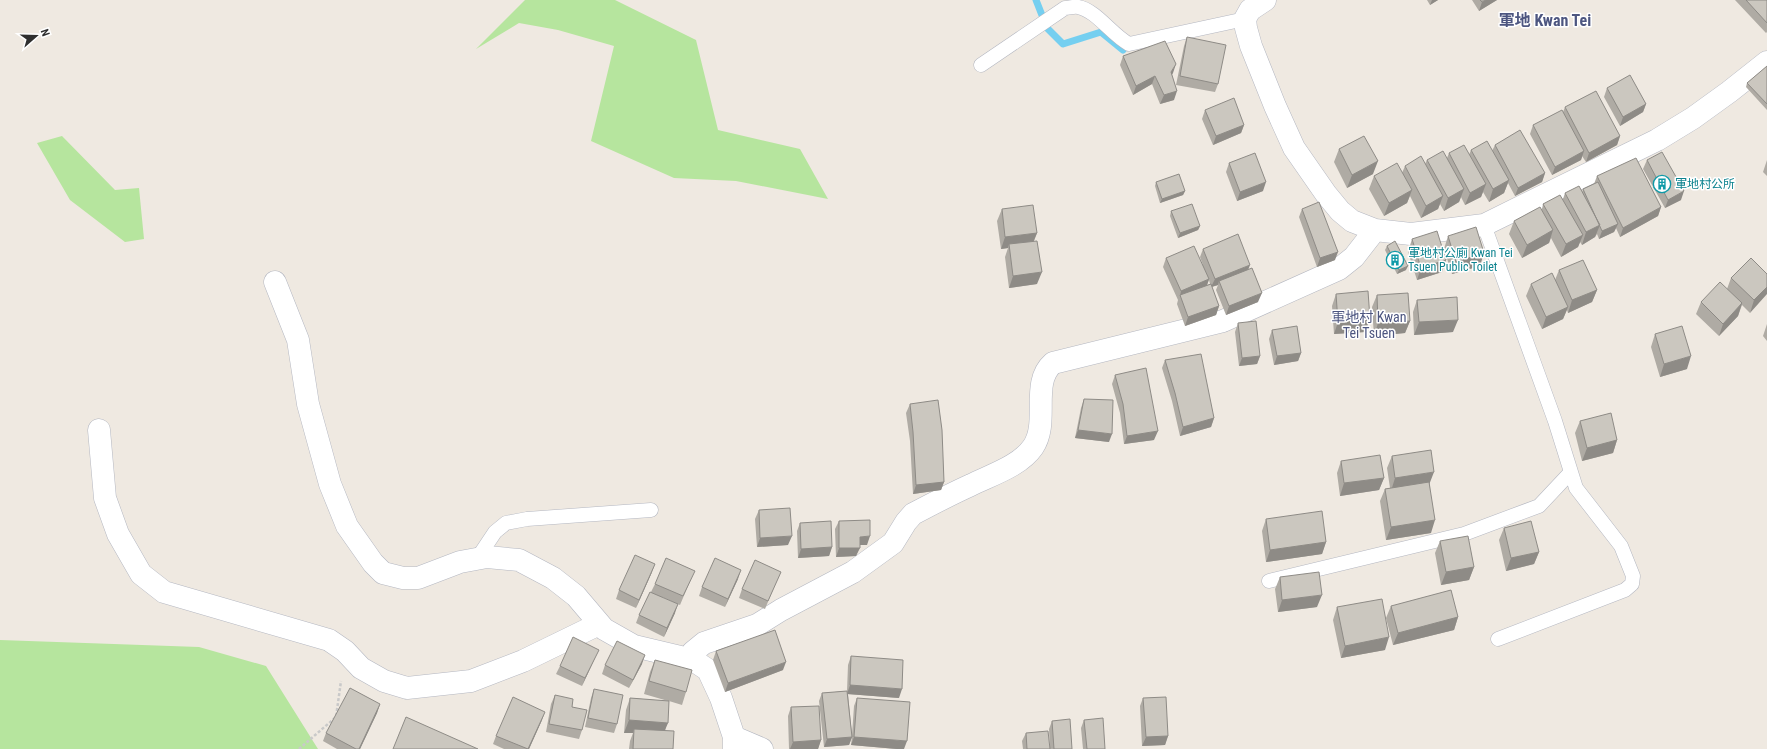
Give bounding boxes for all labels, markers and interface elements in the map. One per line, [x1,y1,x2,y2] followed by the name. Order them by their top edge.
[1499,11,1591,30] district label: 軍地 Kwan Tei
[16,16,56,56] north arrow
[38,27,52,38] text: N
[1652,174,1672,194] building icon: 軍地村公所
[1675,177,1735,191] place label: 軍地村公所
[1408,246,1513,274] place label: 軍地村公廁 Kwan Tei Tsuen Public Toilet
[1385,250,1405,270] building icon: 軍地村公廁 Kwan Tei Tsuen Public Toilet
[1331,309,1407,341] district label: 軍地村 Kwan Tei Tsuen

